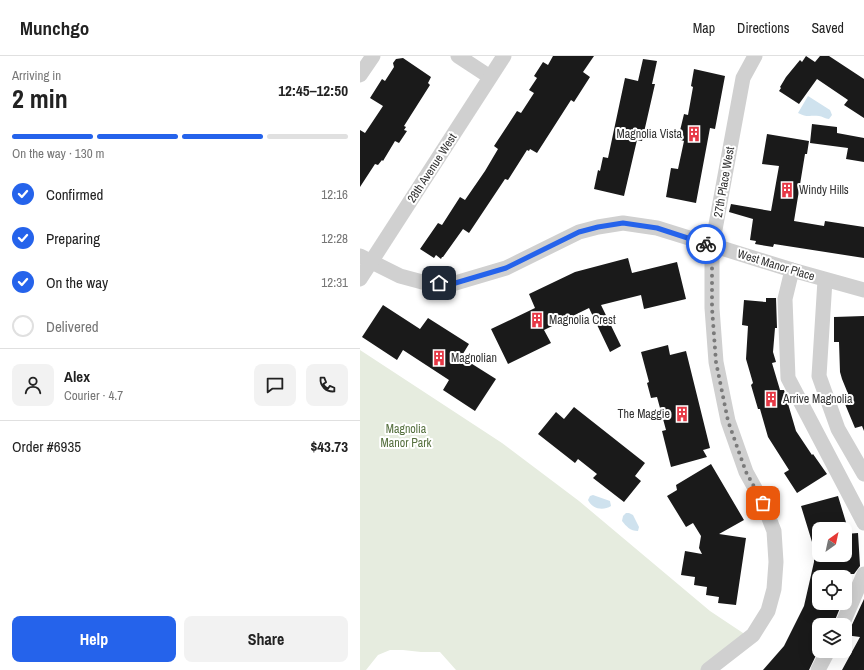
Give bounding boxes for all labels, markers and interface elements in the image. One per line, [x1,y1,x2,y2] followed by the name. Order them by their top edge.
[20,15,89,41] text: Munchgo
[693,19,715,37] text: Map
[737,19,789,37] text: Directions
[811,19,844,37] text: Saved
[12,67,61,84] text: Arriving in
[278,80,348,101] text: 12:45–12:50
[12,81,68,116] text: 2 min
[685,125,703,143] building icon: Magnolia Vista
[617,126,683,142] place label: Magnolia Vista
[404,130,461,206] street label: 28th Avenue West
[12,145,104,162] text: On the way · 130 m
[710,145,738,219] street label: 27th Place West
[778,181,796,199] building icon: Windy Hills
[799,182,849,198] place label: Windy Hills
[12,183,34,205] icon: check
[46,184,103,205] text: Confirmed
[321,186,348,203] text: 12:16
[686,224,726,264] courier
[12,227,34,249] icon: check
[46,228,100,249] text: Preparing
[321,230,348,247] text: 12:28
[695,233,717,255] icon: bike
[735,246,817,284] street label: West Manor Place
[422,266,456,300] pin
[12,271,34,293] icon: check
[46,272,108,293] text: On the way
[428,272,450,294] icon: home
[321,274,348,291] text: 12:31
[528,311,546,329] building icon: Magnolia Crest
[549,312,616,328] place label: Magnolia Crest
[46,316,99,337] text: Delivered
[430,349,448,367] building icon: Magnolian
[451,350,497,366] place label: Magnolian
[12,364,54,406] button: person
[254,364,296,406] button: chat
[306,364,348,406] button: phone
[64,366,90,387] text: Alex
[64,387,123,404] text: Courier · 4.7
[762,390,780,408] building icon: Arrive Magnolia
[782,391,853,407] place label: Arrive Magnolia
[673,405,691,423] building icon: The Maggie
[617,406,670,422] place label: The Maggie
[381,421,432,451] park label: Magnolia Manor Park
[12,436,81,457] text: Order #6935
[310,436,348,457] text: $43.73
[746,486,780,520] pin
[752,492,774,514] icon: bag
[812,522,852,562] north arrow
[812,522,852,658] map controls
[812,570,852,610] button: locate
[12,616,176,662] button: Help
[184,616,348,662] button: Share
[812,618,852,658] button: layers

